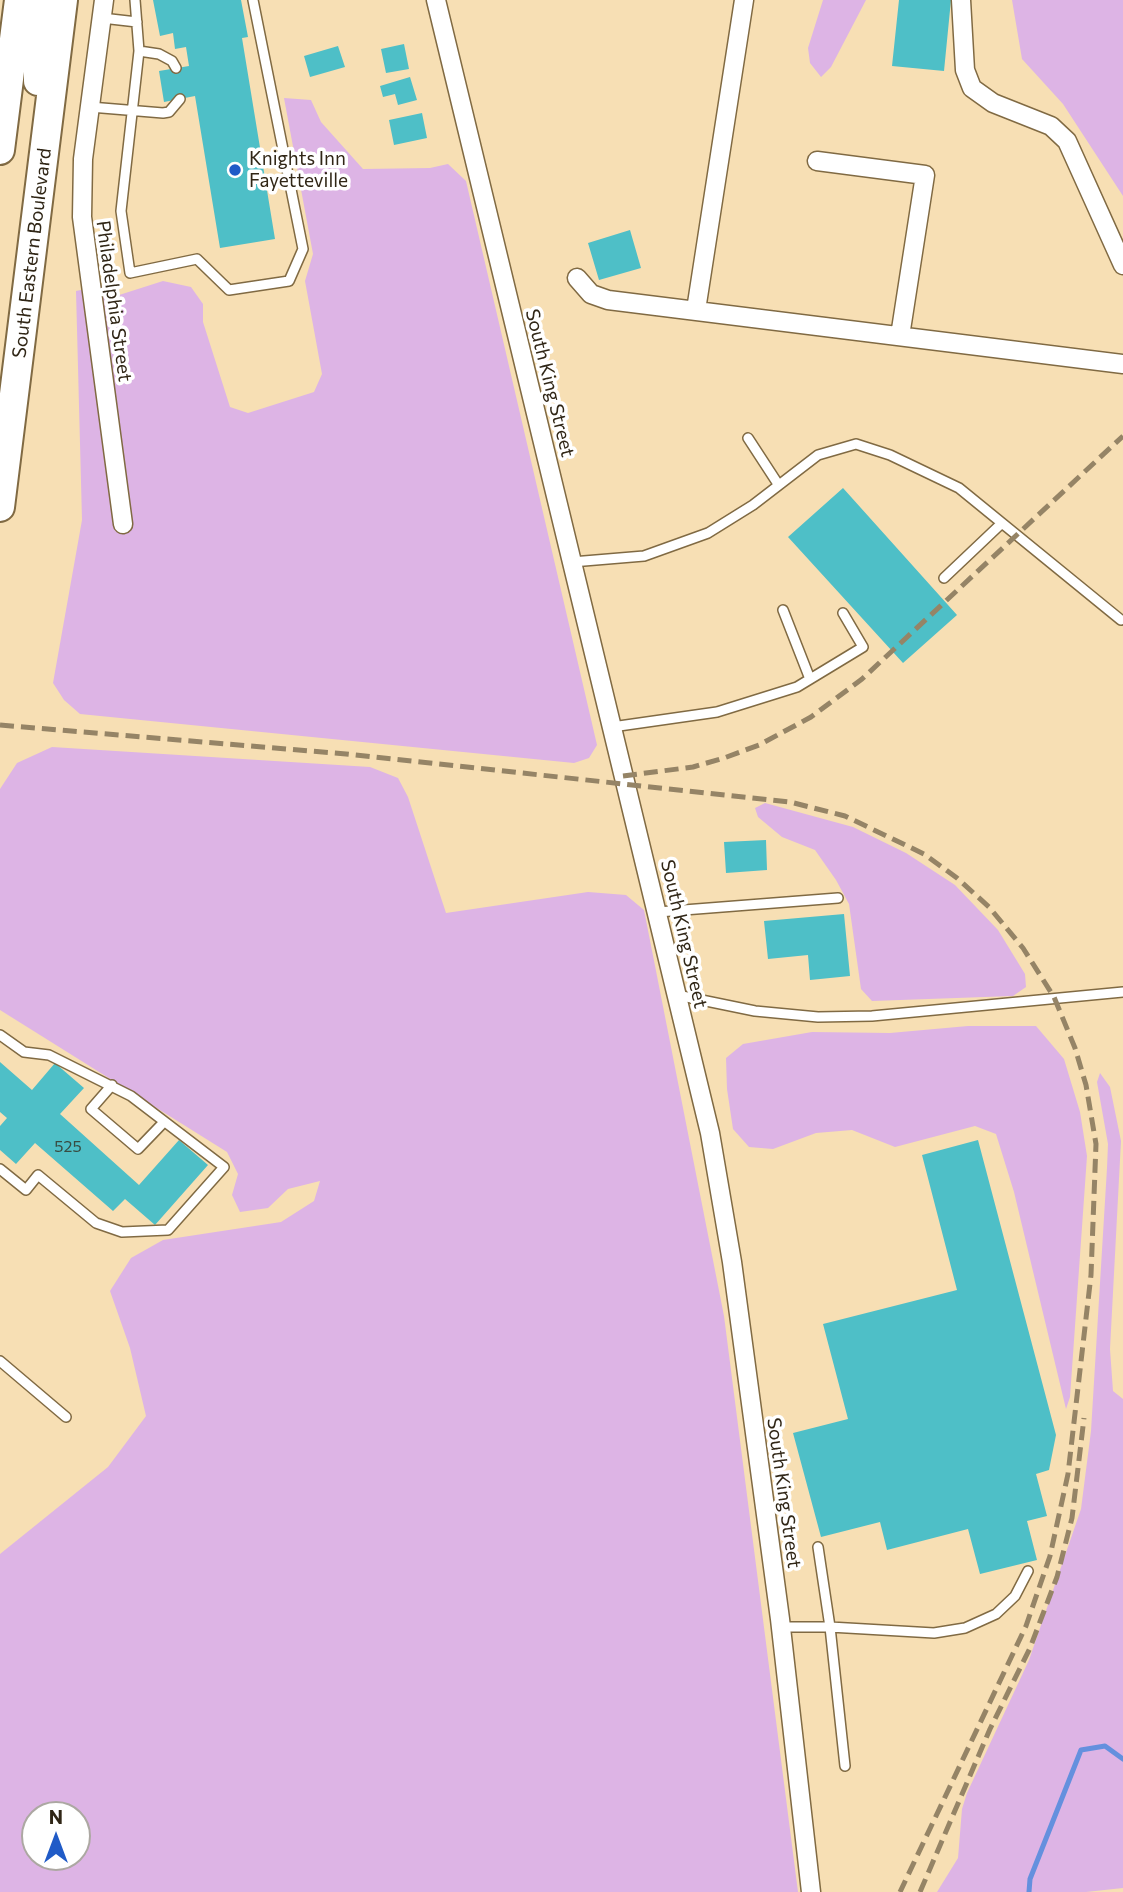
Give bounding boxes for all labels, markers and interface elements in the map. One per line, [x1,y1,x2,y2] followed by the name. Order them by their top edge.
[8,147,56,359] street label: South Eastern Boulevard
[249,148,348,192] place label: Knights Inn Fayetteville
[227,162,243,178] marker: Knights Inn Fayetteville
[91,219,137,383] street label: Philadelphia Street
[521,307,579,459] street label: South King Street
[656,858,712,1010] street label: South King Street
[54,1137,82,1157] house number: 525
[762,1416,806,1570] street label: South King Street
[21,1801,91,1871] north arrow
[49,1805,63,1828] text: N

